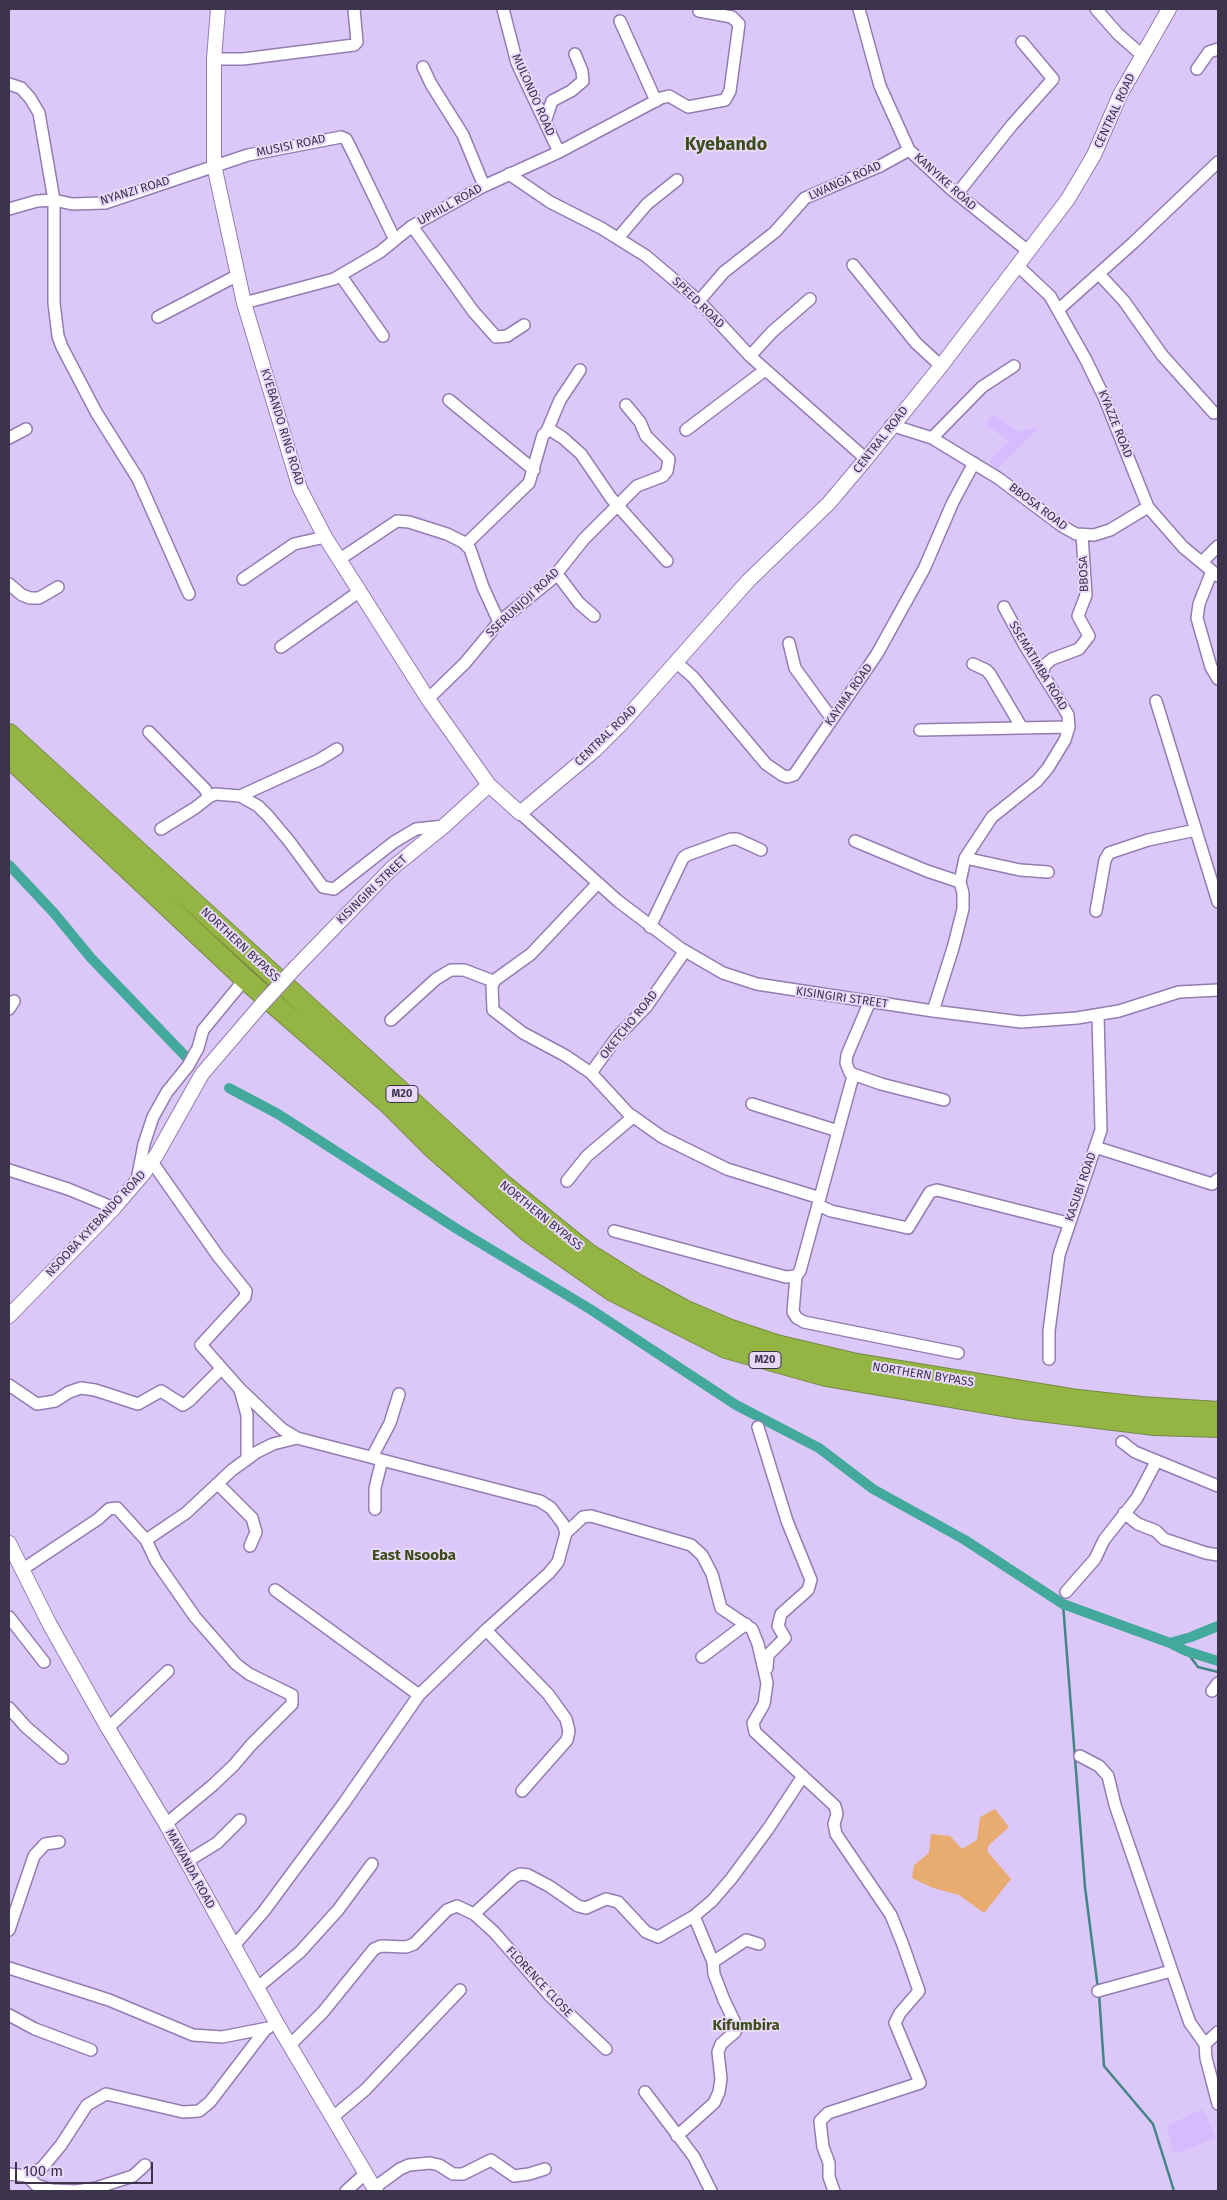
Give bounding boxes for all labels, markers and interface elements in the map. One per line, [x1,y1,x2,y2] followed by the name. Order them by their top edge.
[508,52,558,138] street label: MULONDO ROAD
[1091,71,1139,151] street label: CENTRAL ROAD
[255,132,327,160] street label: MUSISI ROAD
[685,134,767,156] district label: Kyebando
[911,150,979,214] street label: KANYIKE ROAD
[806,159,884,203] street label: LWANGA ROAD
[98,174,172,208] street label: NYANZI ROAD
[415,181,485,229] street label: UPHILL ROAD
[669,274,727,332] street label: SPEED ROAD
[257,367,307,487] street label: KYEBANDO RING ROAD
[1095,388,1135,460] street label: KYAZZE ROAD
[850,404,912,476] street label: CENTRAL ROAD
[1006,480,1070,534] street label: BBOSA ROAD
[1076,556,1092,592] street label: BBOSA
[483,565,563,641] street label: SSERUNJOJI ROAD
[1006,619,1070,713] street label: SSEMATIMBA ROAD
[822,661,876,729] street label: KAYIMA ROAD
[572,703,640,769] street label: CENTRAL ROAD
[334,853,410,927] street label: KISINGIRI STREET
[198,905,282,985] street label: NORTHERN BYPASS
[795,984,889,1012] street label: KISINGIRI STREET
[597,988,661,1062] street label: OKETCHO ROAD
[386,1086,418,1102] road number: M20
[1062,1150,1100,1224] street label: KASUBI ROAD
[43,1168,149,1280] street label: NSOOBA KYEBANDO ROAD
[497,1178,585,1254] street label: NORTHERN BYPASS
[749,1352,781,1368] road number: M20
[871,1360,975,1390] street label: NORTHERN BYPASS
[372,1547,456,1565] district label: East Nsooba
[162,1827,218,1911] street label: MAWANDA ROAD
[503,1944,575,2020] street label: FLORENCE CLOSE
[712,2017,780,2035] district label: Kifumbira
[18,2152,155,2184] scale bar
[23,2162,63,2180] text: 100 m

